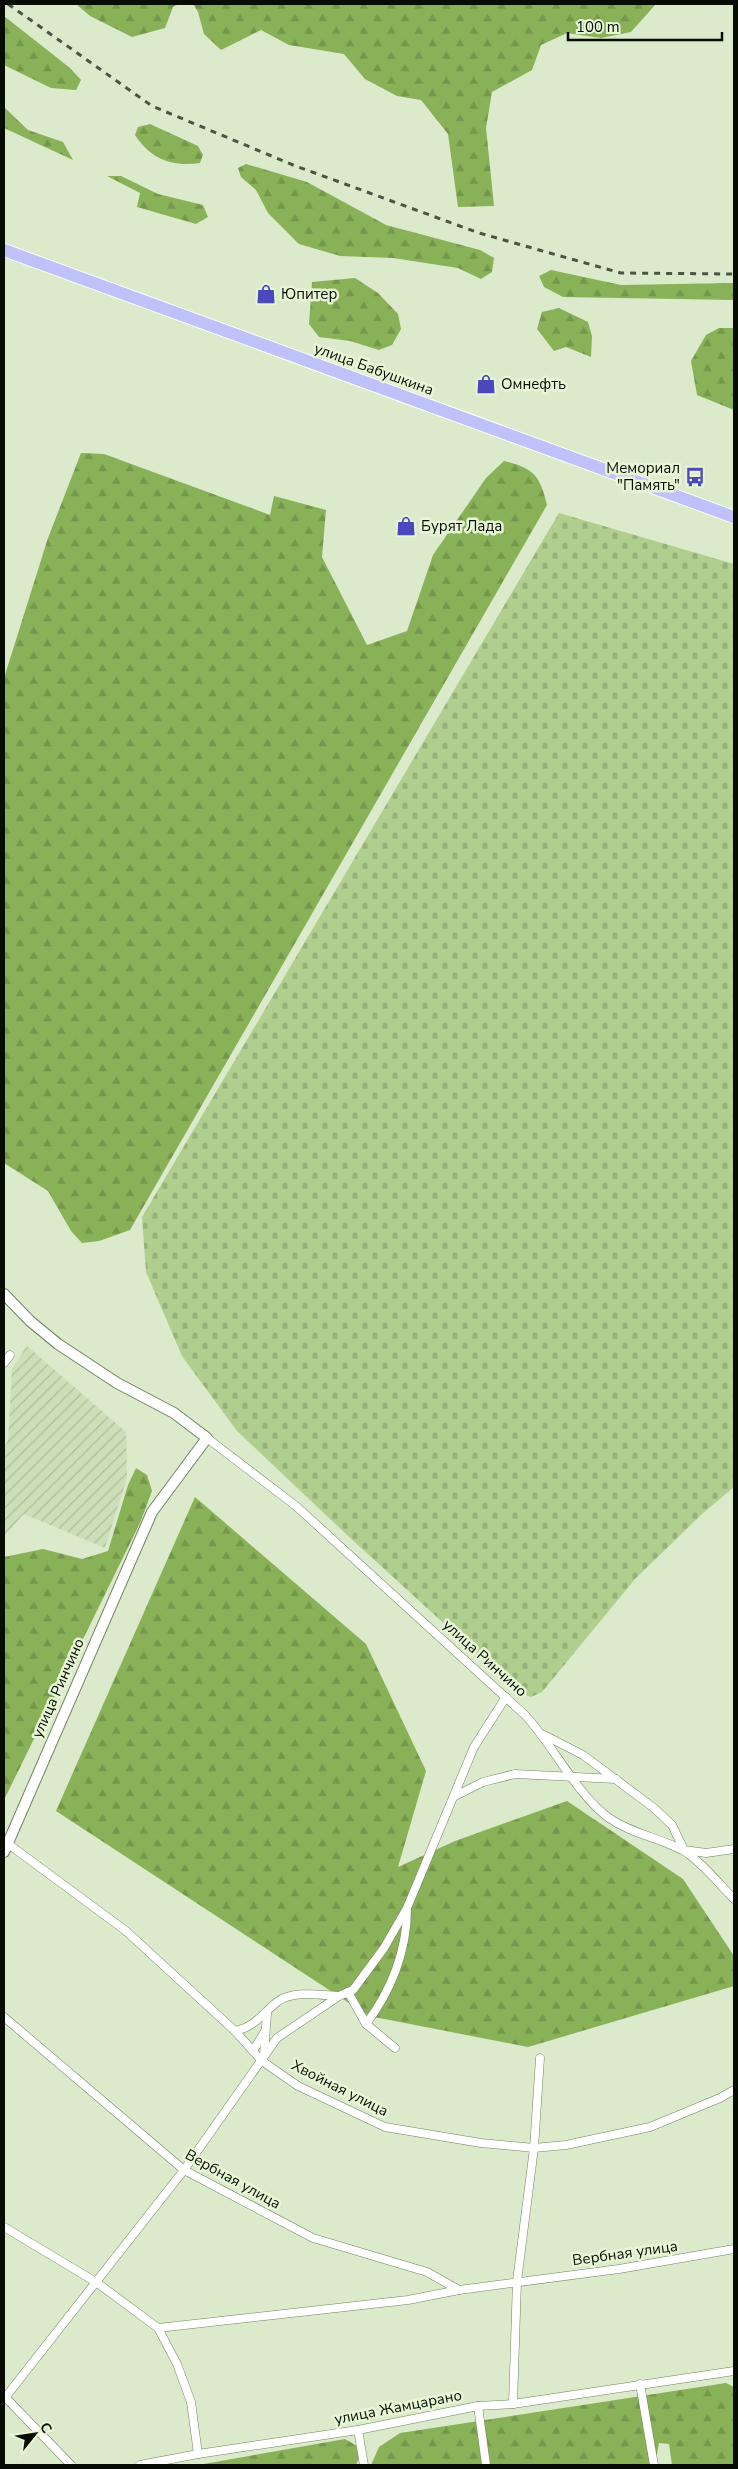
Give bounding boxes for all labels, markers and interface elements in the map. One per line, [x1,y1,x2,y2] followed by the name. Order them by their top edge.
[568,10,722,42] scale bar
[576,17,620,37] text: 100 m
[255,283,277,305] shop icon: Юпитер
[281,284,337,304] place label: Юпитер
[312,338,436,400] street label: улица Бабушкина
[475,373,497,395] shop icon: Омнефть
[501,374,566,394] place label: Омнефть
[606,458,680,495] place label: Мемориал "Память"
[684,466,706,488] bus stop icon: Мемориал "Память"
[395,515,417,537] shop icon: Бурят Лада
[421,516,502,536] place label: Бурят Лада
[439,1615,531,1701] street label: улица Ринчино
[27,1635,89,1741] street label: улица Ринчино
[288,2055,392,2121] street label: Хвойная улица
[182,2144,284,2214] street label: Вербная улица
[571,2236,679,2270] street label: Вербная улица
[333,2385,463,2429] street label: улица Жамцарано
[10,2409,60,2459] north arrow
[35,2419,57,2437] text: С

